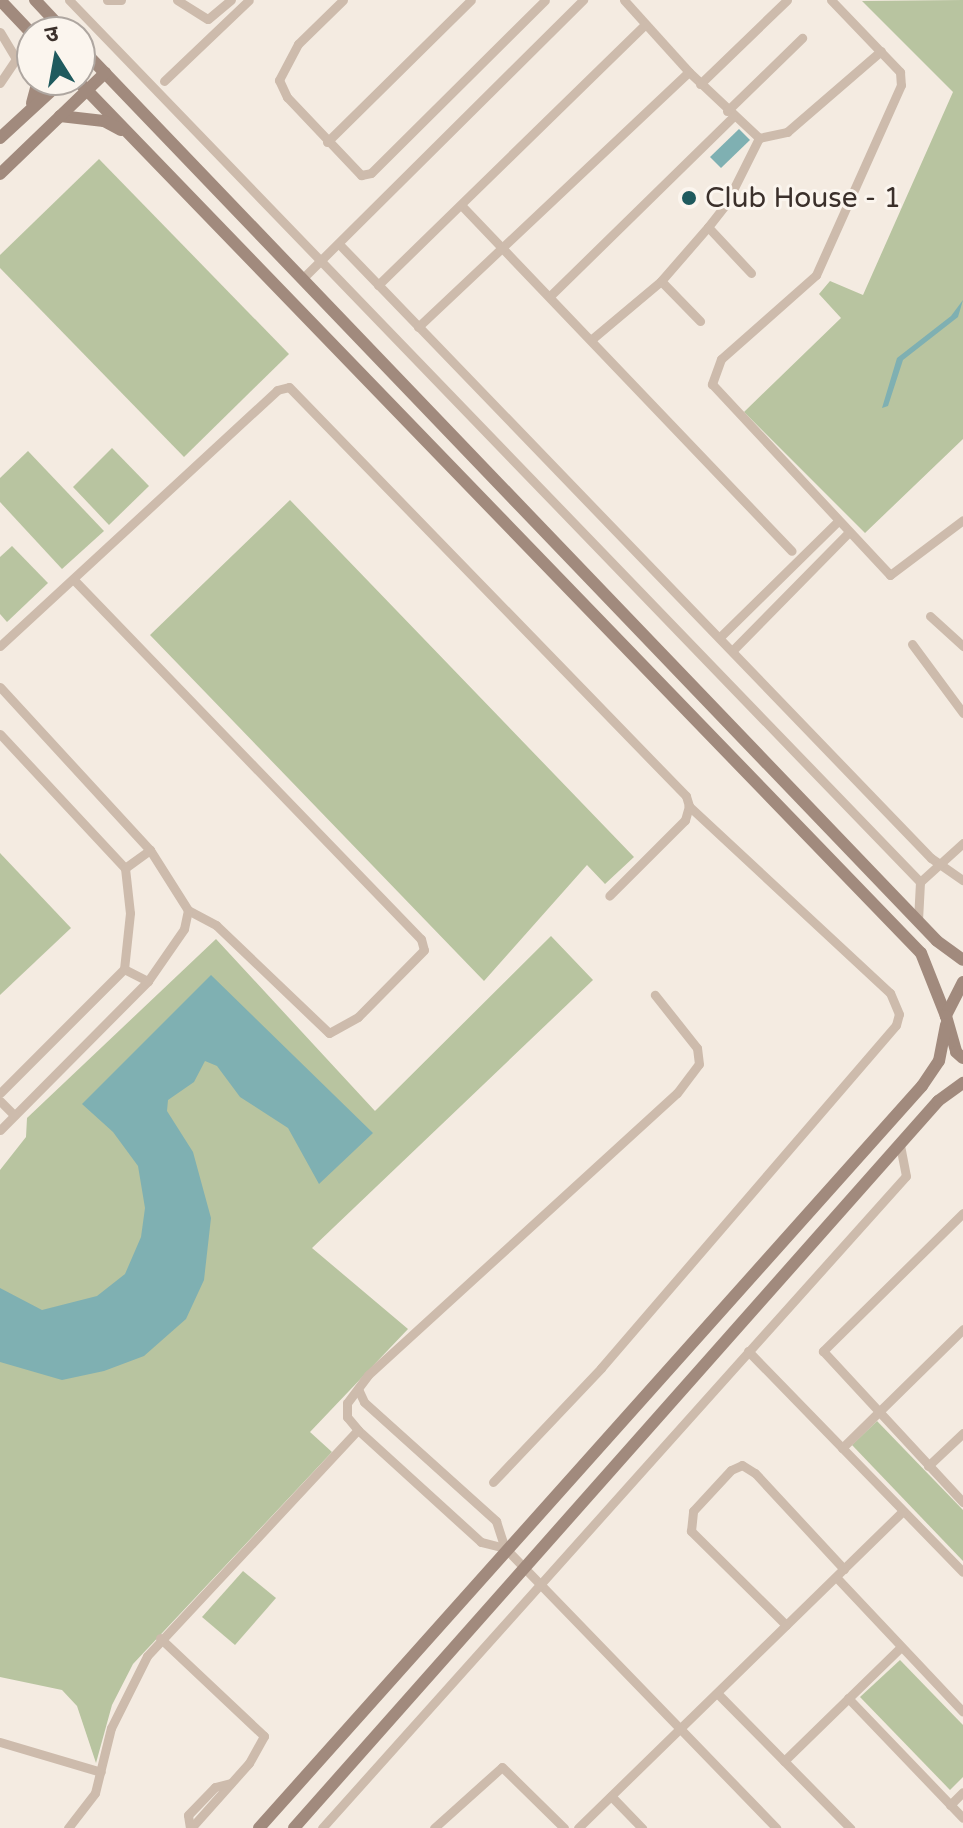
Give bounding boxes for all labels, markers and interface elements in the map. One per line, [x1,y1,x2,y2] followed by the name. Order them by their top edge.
[16,16,96,96] north arrow
[43,20,61,48] text: उ
[705,181,901,215] place label: Club House - 1
[680,189,698,207] marker: Club House - 1

